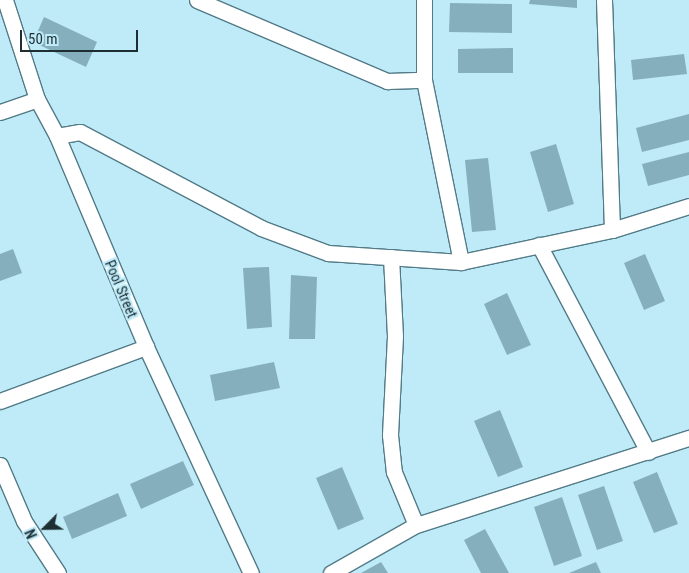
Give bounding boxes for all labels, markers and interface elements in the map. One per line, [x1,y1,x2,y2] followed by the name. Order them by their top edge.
[22,20,140,52] scale bar
[28,30,58,48] text: 50 m
[101,258,141,320] street label: Pool Street
[20,503,70,553] north arrow
[22,527,40,541] text: N

